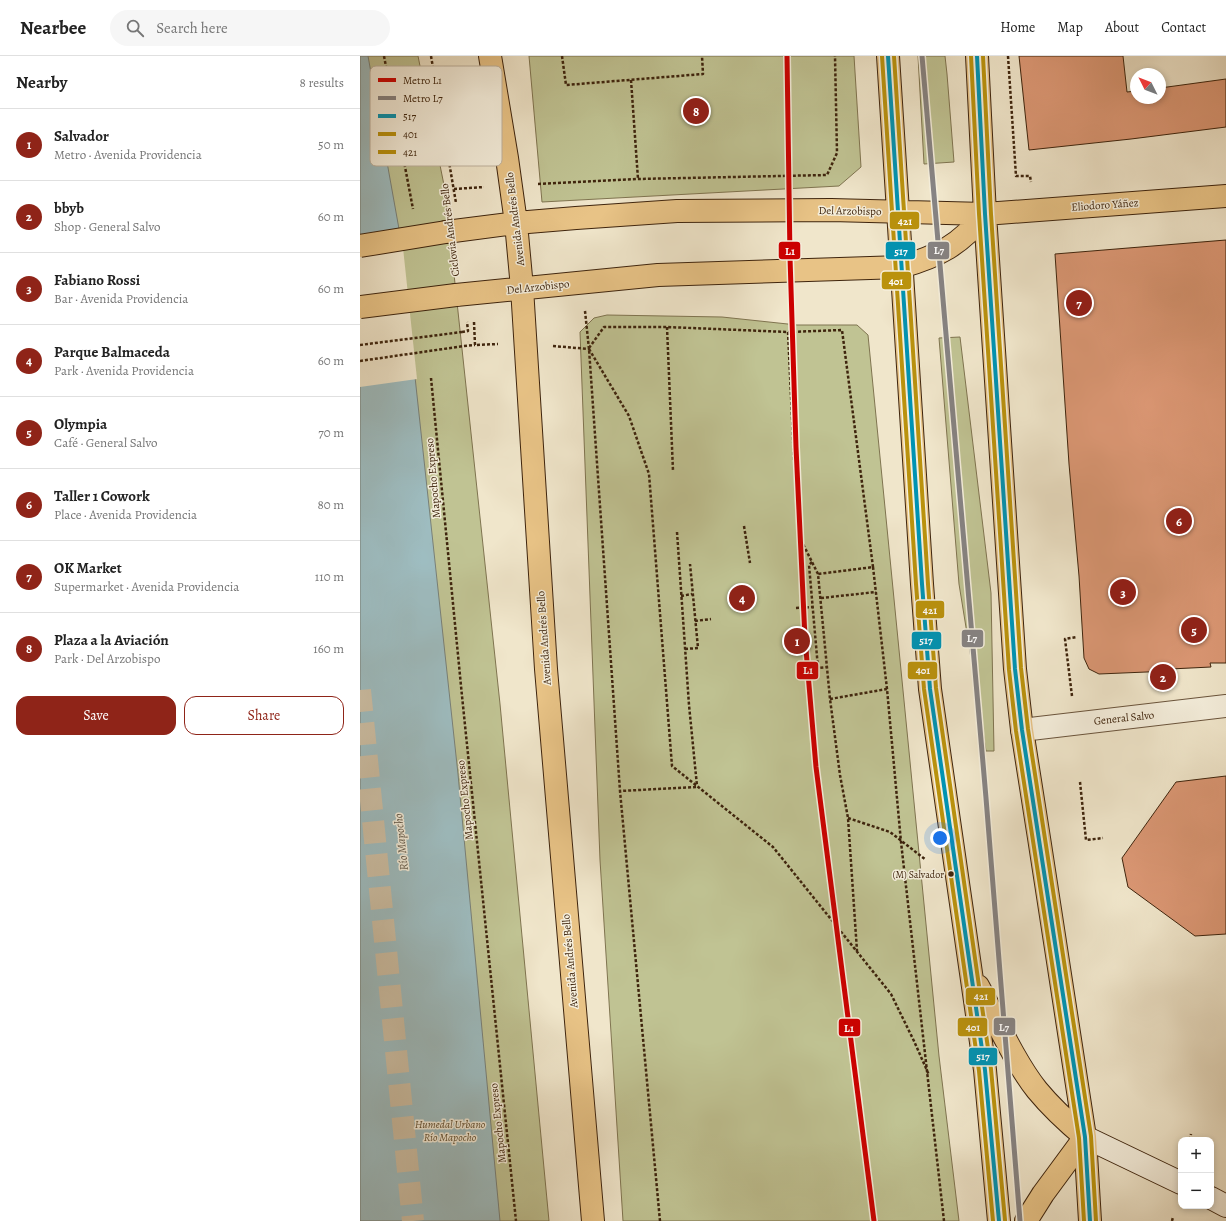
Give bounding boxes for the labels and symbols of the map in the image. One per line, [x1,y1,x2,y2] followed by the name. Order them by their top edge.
[370,66,502,166] legend
[1130,68,1166,104] north arrow
[403,73,442,88] text: Metro L1
[403,91,443,106] text: Metro L7
[683,96,709,126] pin: 8
[403,109,416,124] text: 517
[403,127,418,142] text: 401
[403,145,417,160] text: 421
[502,171,528,268] street label: Avenida Andrés Bello
[437,182,463,277] street label: Ciclovía Andrés Bello
[1071,195,1139,215] street label: Eliodoro Yáñez
[818,203,882,219] street label: Del Arzobispo
[889,211,920,230] line badge: 421
[898,214,912,229] text: 421
[778,241,801,260] line badge: L1
[885,241,916,260] line badge: 517
[927,241,950,260] line badge: L7
[934,243,945,258] text: L7
[785,244,795,259] text: L1
[894,244,908,259] text: 517
[881,271,912,290] line badge: 401
[889,274,903,289] text: 401
[506,276,571,298] street label: Del Arzobispo
[1066,288,1092,318] pin: 7
[422,437,444,519] street label: Mapocho Expreso
[1166,506,1192,536] pin: 6
[1110,577,1136,607] pin: 3
[729,583,755,613] pin: 4
[533,590,555,687] street label: Avenida Andrés Bello
[915,600,945,619] line badge: 421
[923,603,937,618] text: 421
[1181,615,1207,645] pin: 5
[784,626,810,656] pin: 1
[961,629,984,648] line badge: L7
[911,631,942,650] line badge: 517
[967,631,978,646] text: L7
[919,633,933,648] text: 517
[796,661,819,680] line badge: L1
[907,661,938,680] line badge: 401
[1150,662,1176,692] pin: 2
[803,663,813,678] text: L1
[916,663,930,678] text: 401
[1093,707,1155,729] street label: General Salvo
[453,759,477,841] street label: Mapocho Expreso
[390,813,412,871] water label: Río Mapocho
[930,828,950,848] your location
[893,868,944,881] place label: (M) Salvador
[946,869,956,879] marker: (M) Salvador
[558,913,582,1010] street label: Avenida Andrés Bello
[965,987,996,1006] line badge: 421
[974,989,988,1004] text: 421
[957,1017,988,1037] line badge: 401
[993,1017,1016,1036] line badge: L7
[838,1018,861,1037] line badge: L1
[966,1020,980,1035] text: 401
[999,1020,1010,1035] text: L7
[844,1021,854,1036] text: L1
[968,1047,998,1066] line badge: 517
[976,1049,990,1064] text: 517
[486,1082,510,1164] street label: Mapocho Expreso
[415,1117,486,1145] park label: Humedal Urbano Río Mapocho

